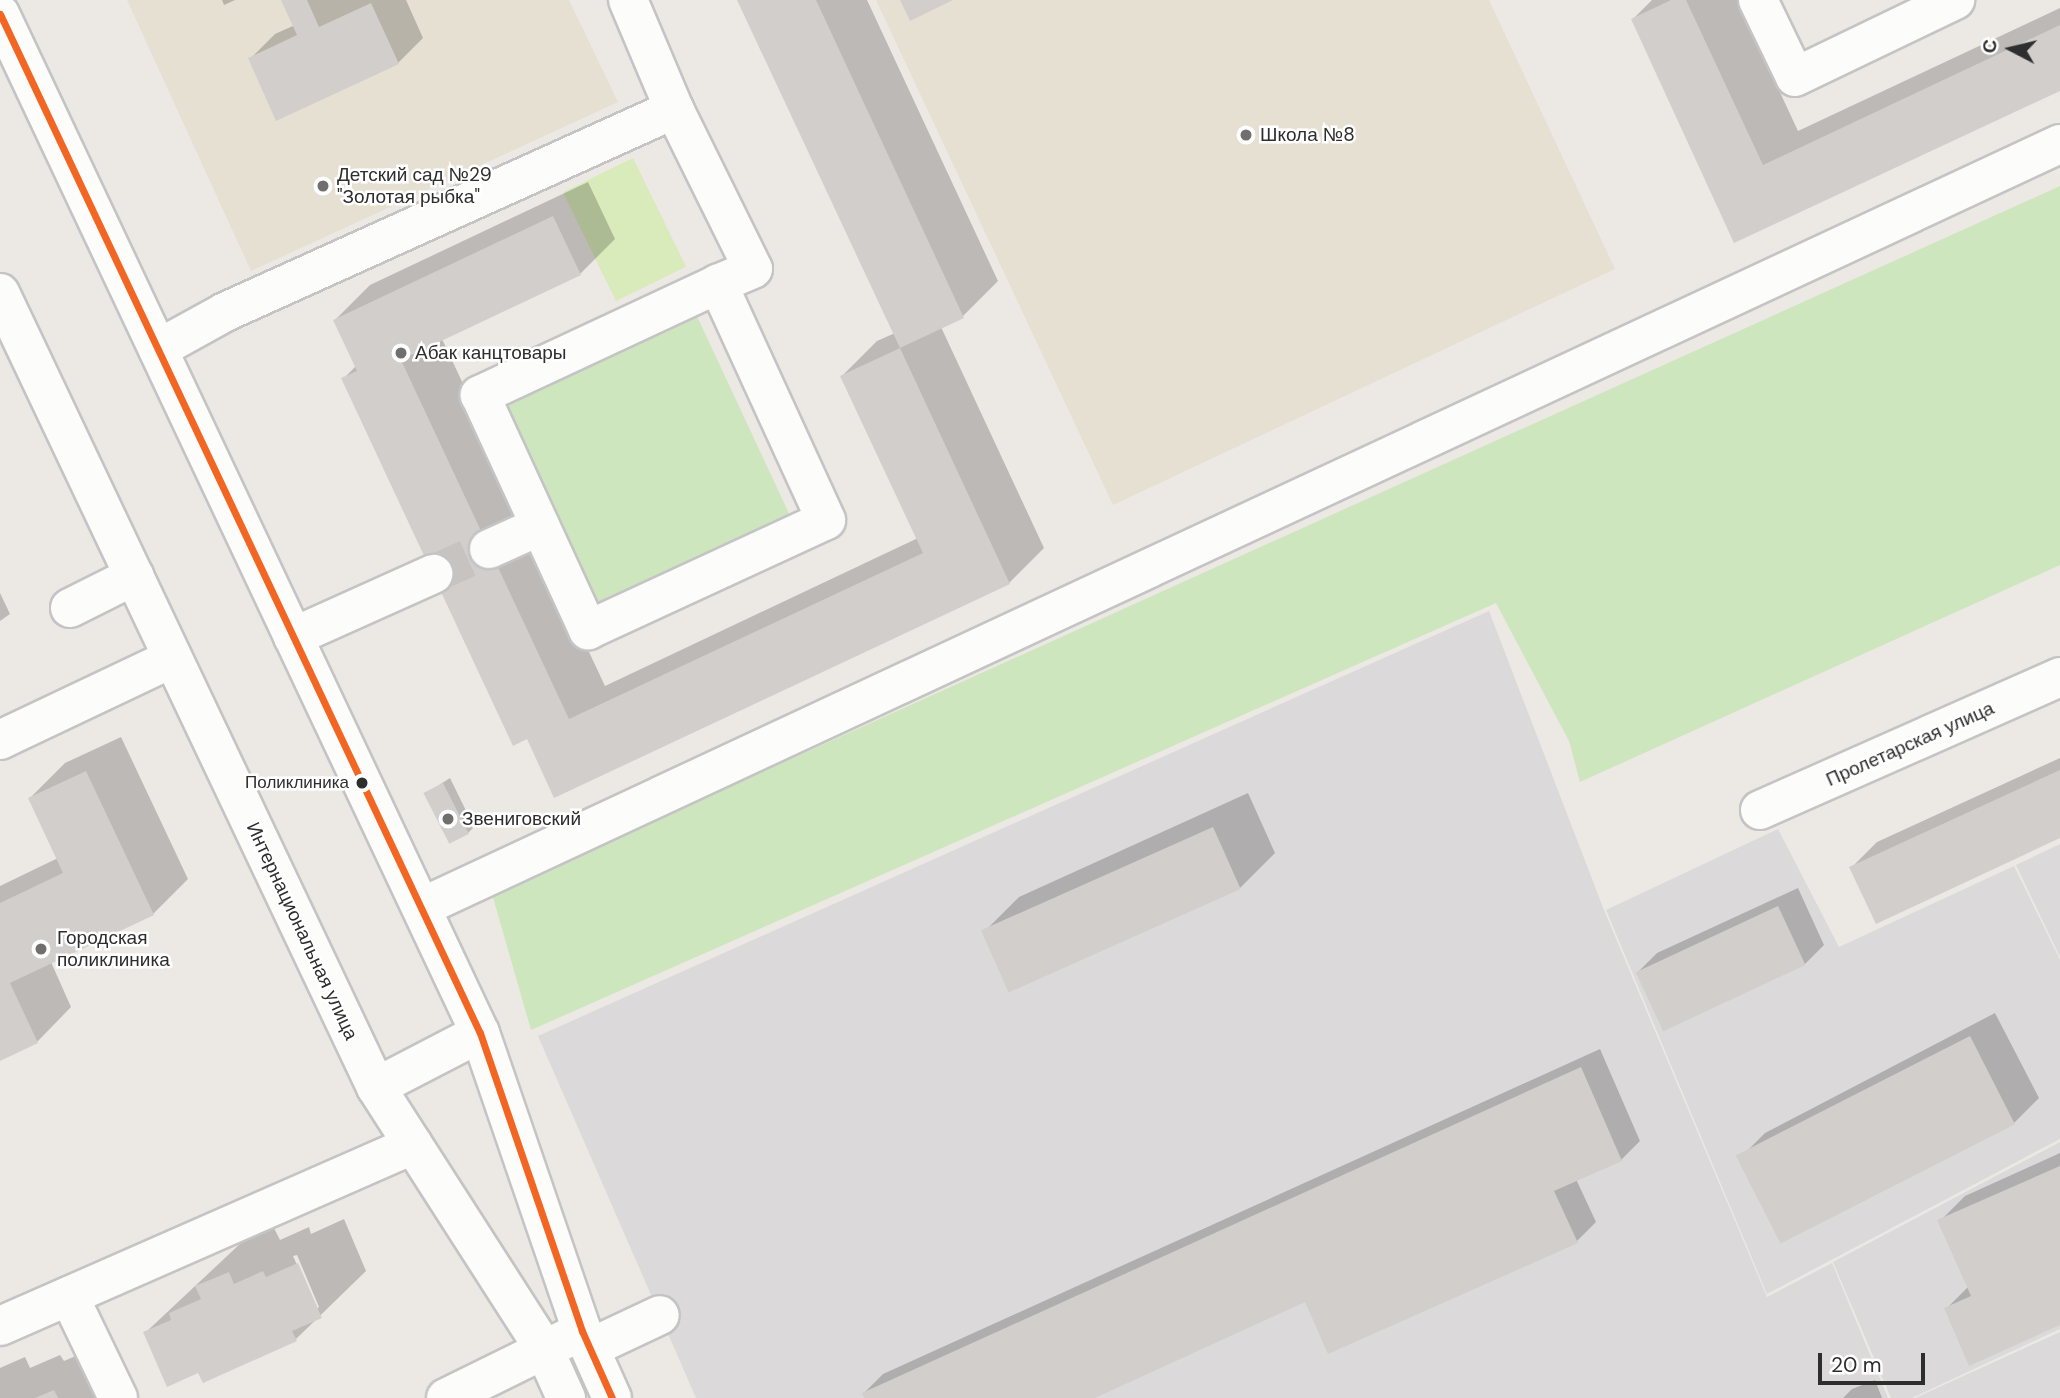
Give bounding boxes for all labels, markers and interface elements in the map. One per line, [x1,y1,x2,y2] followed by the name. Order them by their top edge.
[1976,14,2046,84] north arrow
[1976,38,2003,55] text: С
[1260,124,1355,146] place label: Школа №8
[1238,127,1254,143] marker: Школа №8
[337,164,492,208] place label: Детский сад №29 "Золотая рыбка"
[315,178,331,194] marker: Детский сад №29 "Золотая рыбка"
[415,342,566,364] place label: Абак канцтовары
[393,345,409,361] marker: Абак канцтовары
[1823,697,1997,791] street label: Пролетарская улица
[245,773,349,793] place label: Поликлиника
[355,776,369,790] marker: Поликлиника
[462,808,581,830] place label: Звениговский
[440,811,456,827] marker: Звениговский
[241,819,363,1043] street label: Интернациональная улица
[57,927,170,971] place label: Городская поликлиника
[31,939,51,959] marker: Городская поликлиника
[1822,1338,1929,1382] scale bar
[1831,1351,1882,1379] text: 20 m

